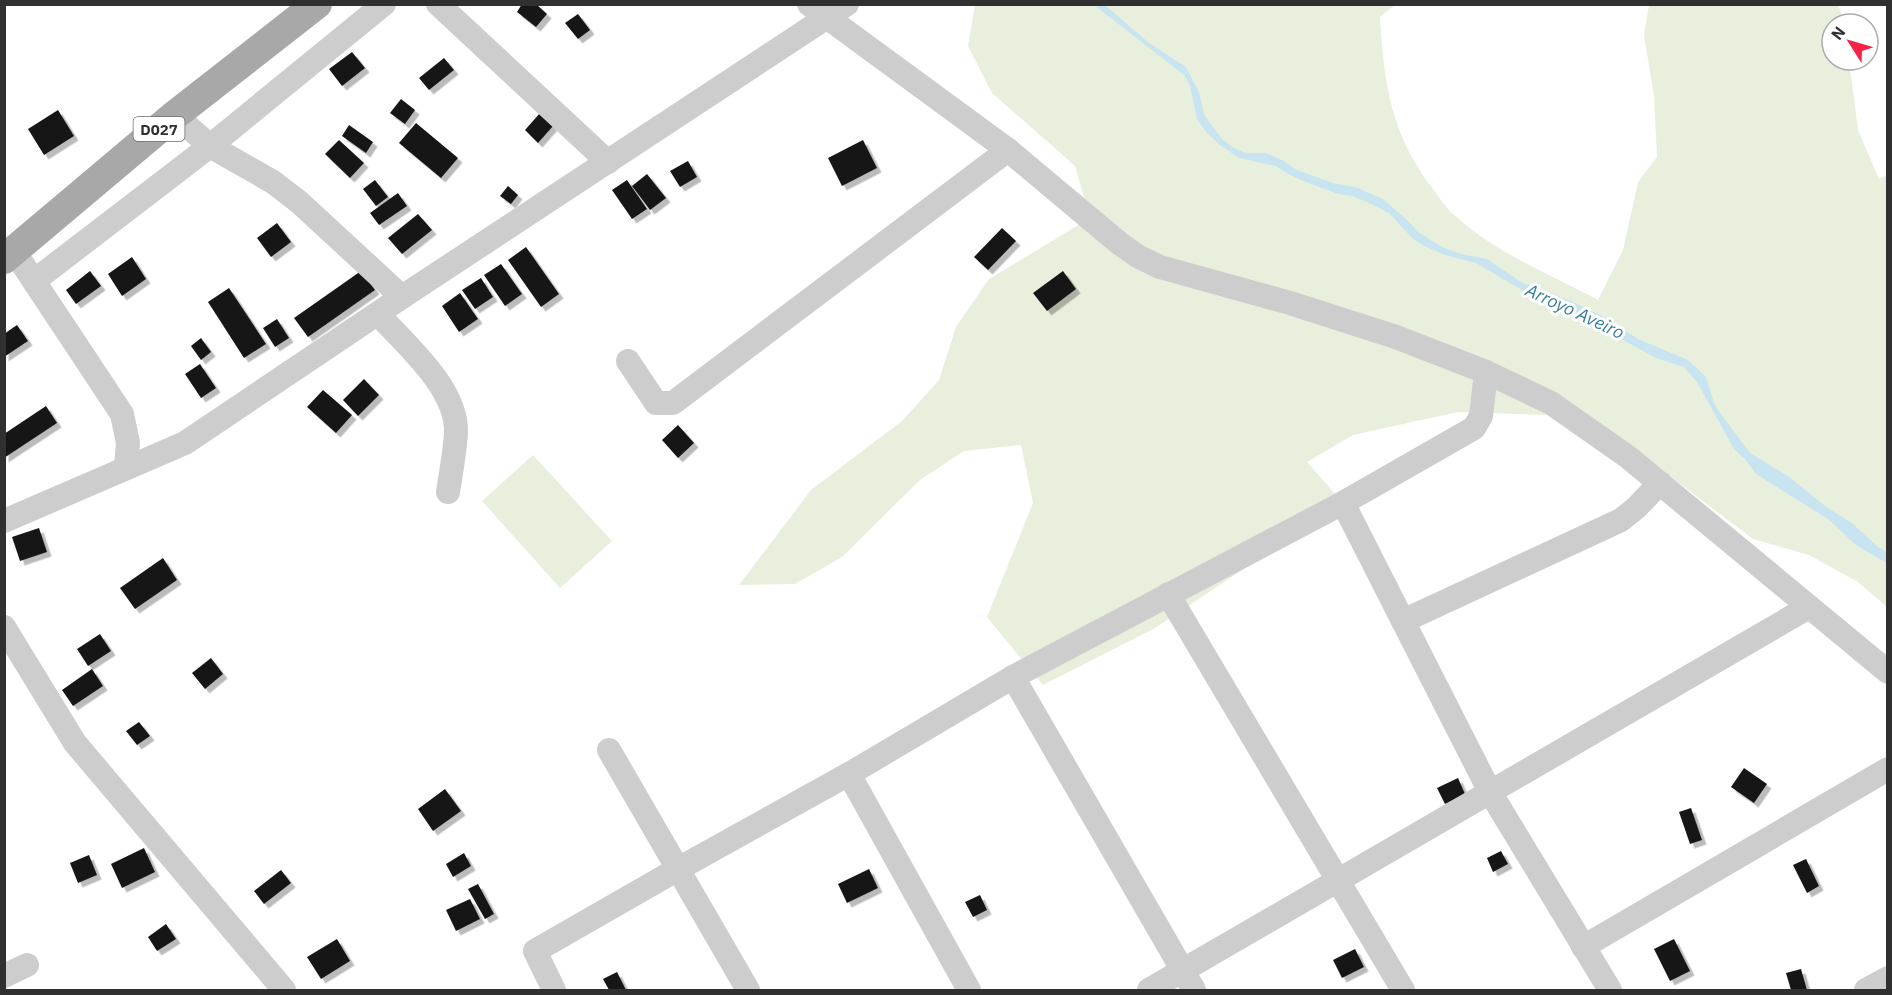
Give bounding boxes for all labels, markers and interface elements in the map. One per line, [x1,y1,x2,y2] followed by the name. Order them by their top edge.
[1820,12,1880,72] north arrow
[1827,22,1849,44] text: N
[134,117,184,141] road number: D027
[1521,278,1628,344] water label: Arroyo Aveiro

